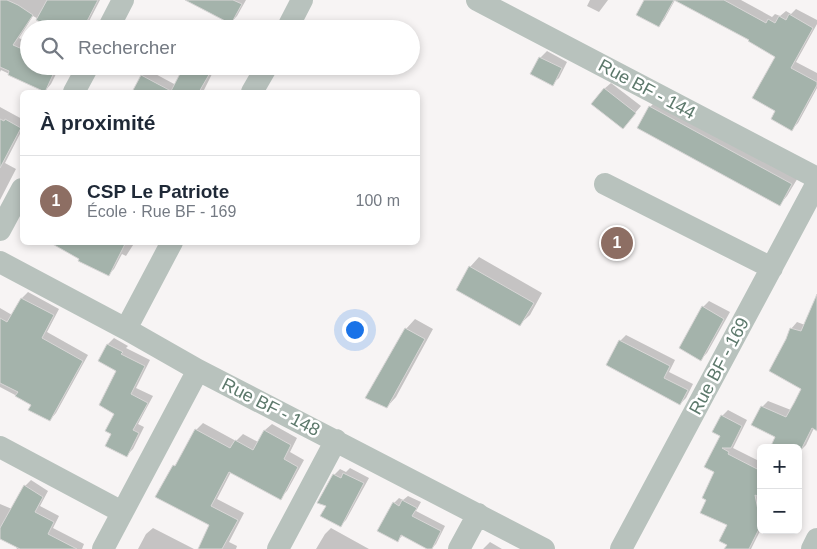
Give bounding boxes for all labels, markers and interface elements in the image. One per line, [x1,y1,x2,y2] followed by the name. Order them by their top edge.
[20,20,420,75] search box
[38,34,66,62] icon: search
[78,37,176,58] text: Rechercher
[595,55,699,123] street label: Rue BF - 144
[40,111,156,134] text: À proximité
[87,181,229,202] text: CSP Le Patriote
[52,192,60,209] text: 1
[356,192,400,209] text: 100 m
[87,203,236,220] text: École · Rue BF - 169
[601,224,633,262] pin: 1
[685,314,753,418] street label: Rue BF - 169
[342,317,368,343] your location
[219,374,323,440] street label: Rue BF - 148
[757,444,802,534] map controls
[757,444,802,489] button: +
[757,489,802,534] button: −

